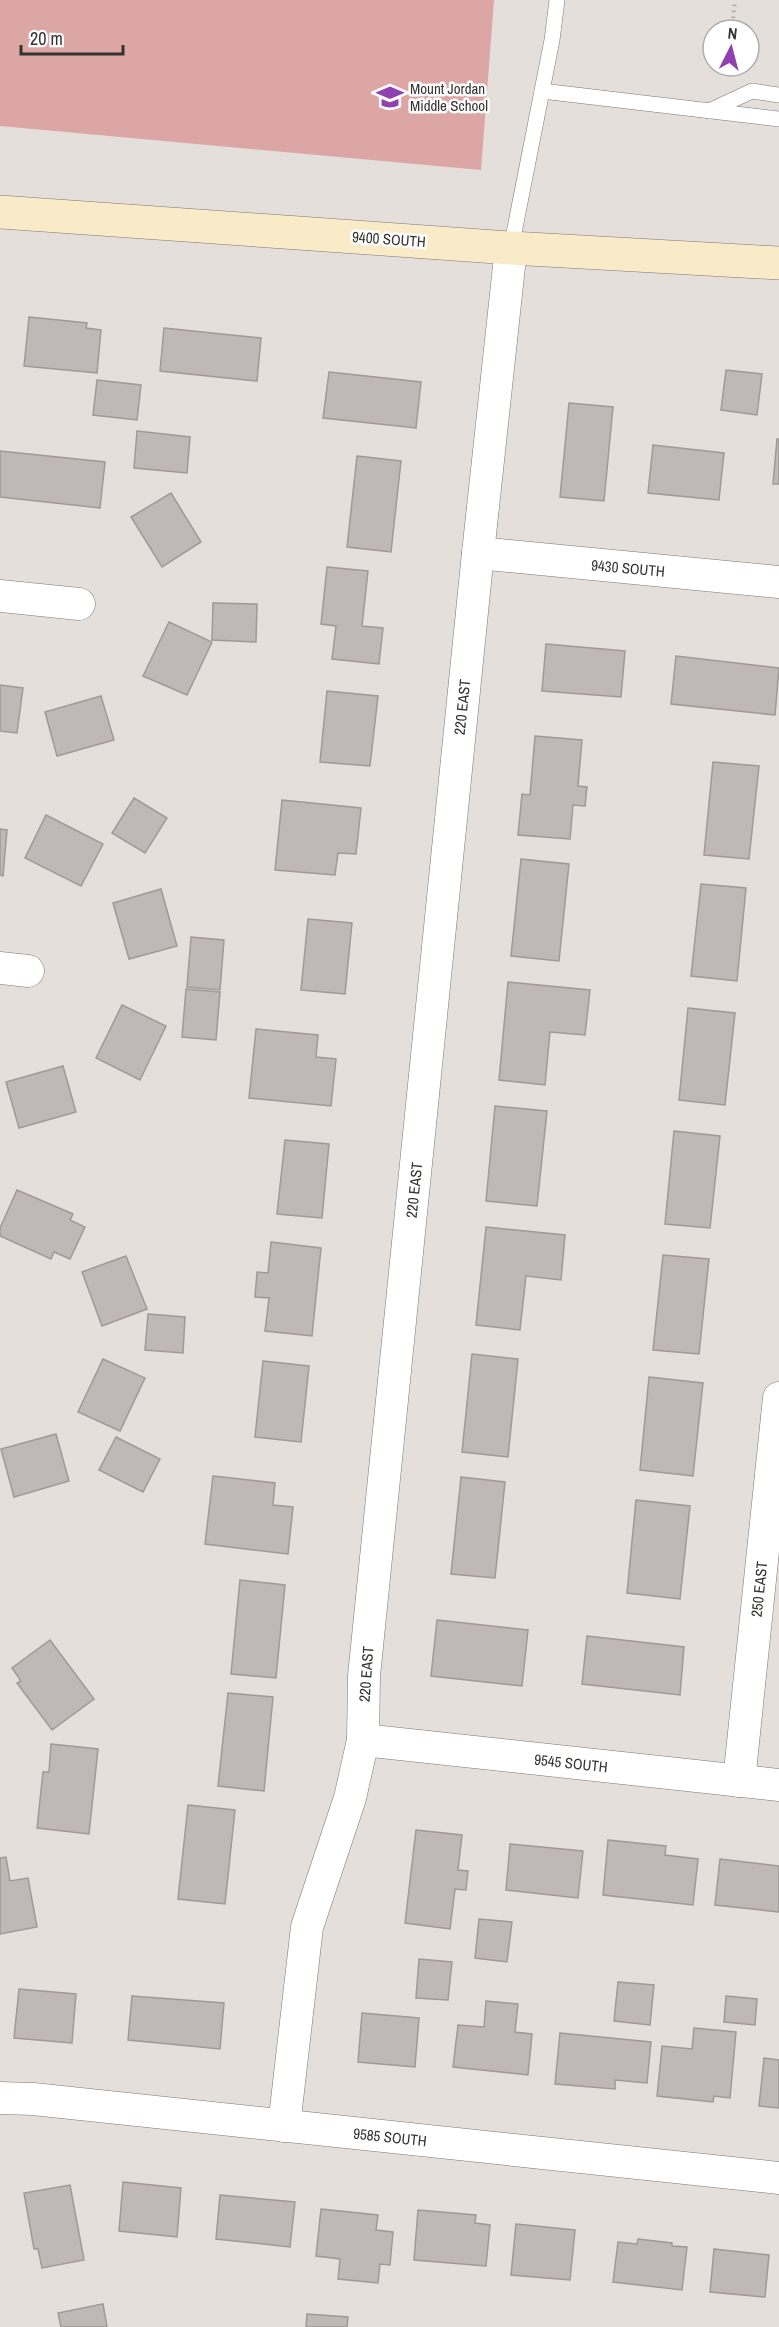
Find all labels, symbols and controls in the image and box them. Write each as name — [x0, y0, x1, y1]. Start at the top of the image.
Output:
scale bar — [21, 18, 123, 56]
north arrow — [701, 18, 761, 78]
text: N — [727, 22, 738, 45]
text: 20 m — [30, 26, 63, 51]
place label: Mount Jordan Middle School — [410, 78, 488, 116]
school or university icon: Mount Jordan Middle School — [375, 82, 405, 112]
street label: 9400 SOUTH — [351, 226, 427, 252]
street label: 9430 SOUTH — [590, 554, 666, 582]
street label: 220 EAST — [449, 678, 475, 736]
street label: 220 EAST — [401, 1161, 427, 1219]
street label: 250 EAST — [746, 1560, 772, 1618]
street label: 220 EAST — [354, 1645, 378, 1703]
street label: 9545 SOUTH — [533, 1749, 609, 1777]
street label: 9585 SOUTH — [352, 2123, 428, 2151]

